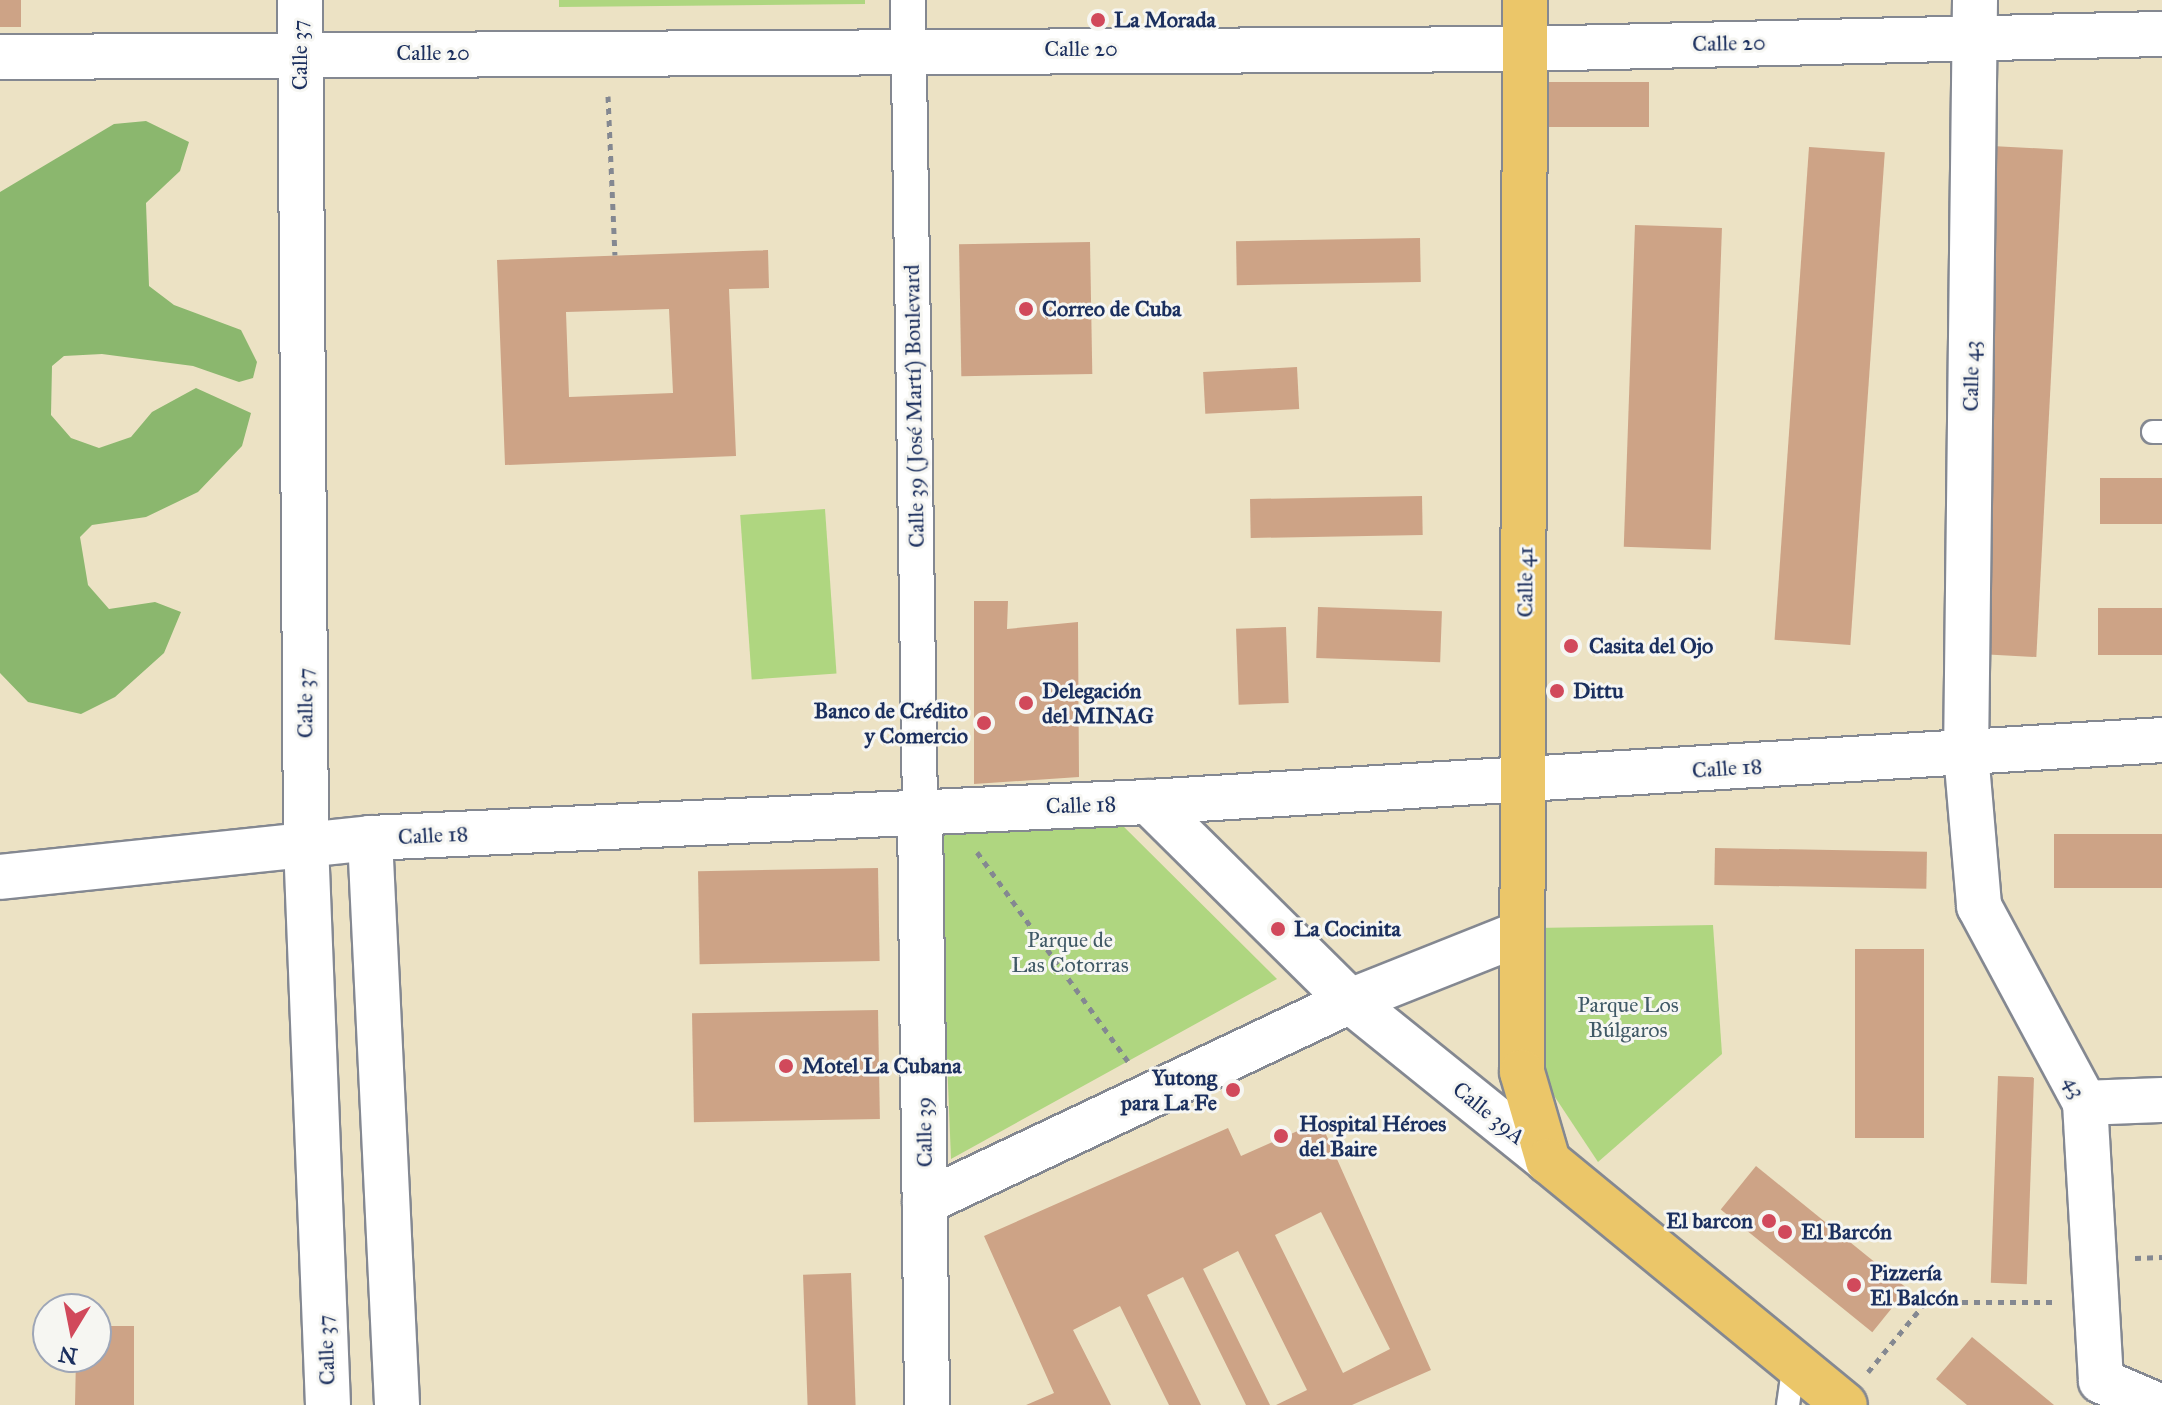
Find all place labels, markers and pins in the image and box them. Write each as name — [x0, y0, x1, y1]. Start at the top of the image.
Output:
place label: La Morada — [1114, 7, 1216, 33]
marker: La Morada — [1089, 11, 1107, 29]
place label: Correo de Cuba — [1042, 296, 1181, 322]
marker: Correo de Cuba — [1017, 300, 1035, 318]
place label: Casita del Ojo — [1589, 633, 1713, 659]
marker: Casita del Ojo — [1560, 635, 1582, 657]
place label: Delegación del MINAG — [1042, 677, 1154, 728]
place label: Dittu — [1573, 678, 1624, 704]
marker: Dittu — [1548, 682, 1566, 700]
marker: Delegación del MINAG — [1017, 694, 1035, 712]
place label: Banco de Crédito y Comercio — [814, 697, 968, 748]
marker: Banco de Crédito y Comercio — [975, 714, 993, 732]
place label: La Cocinita — [1294, 916, 1401, 942]
marker: La Cocinita — [1269, 920, 1287, 938]
place label: Motel La Cubana — [802, 1053, 961, 1079]
marker: Motel La Cubana — [777, 1057, 795, 1075]
place label: Yutong para La Fe — [1121, 1064, 1217, 1116]
marker: Yutong para La Fe — [1224, 1081, 1242, 1099]
place label: Hospital Héroes del Baire — [1299, 1110, 1446, 1162]
marker: Hospital Héroes del Baire — [1270, 1125, 1292, 1147]
place label: El barcon — [1666, 1208, 1753, 1234]
marker: El barcon — [1760, 1212, 1778, 1230]
place label: El Barcón — [1801, 1219, 1892, 1245]
marker: El Barcón — [1776, 1223, 1794, 1241]
place label: Pizzería El Balcón — [1870, 1259, 1959, 1310]
marker: Pizzería El Balcón — [1845, 1276, 1863, 1294]

